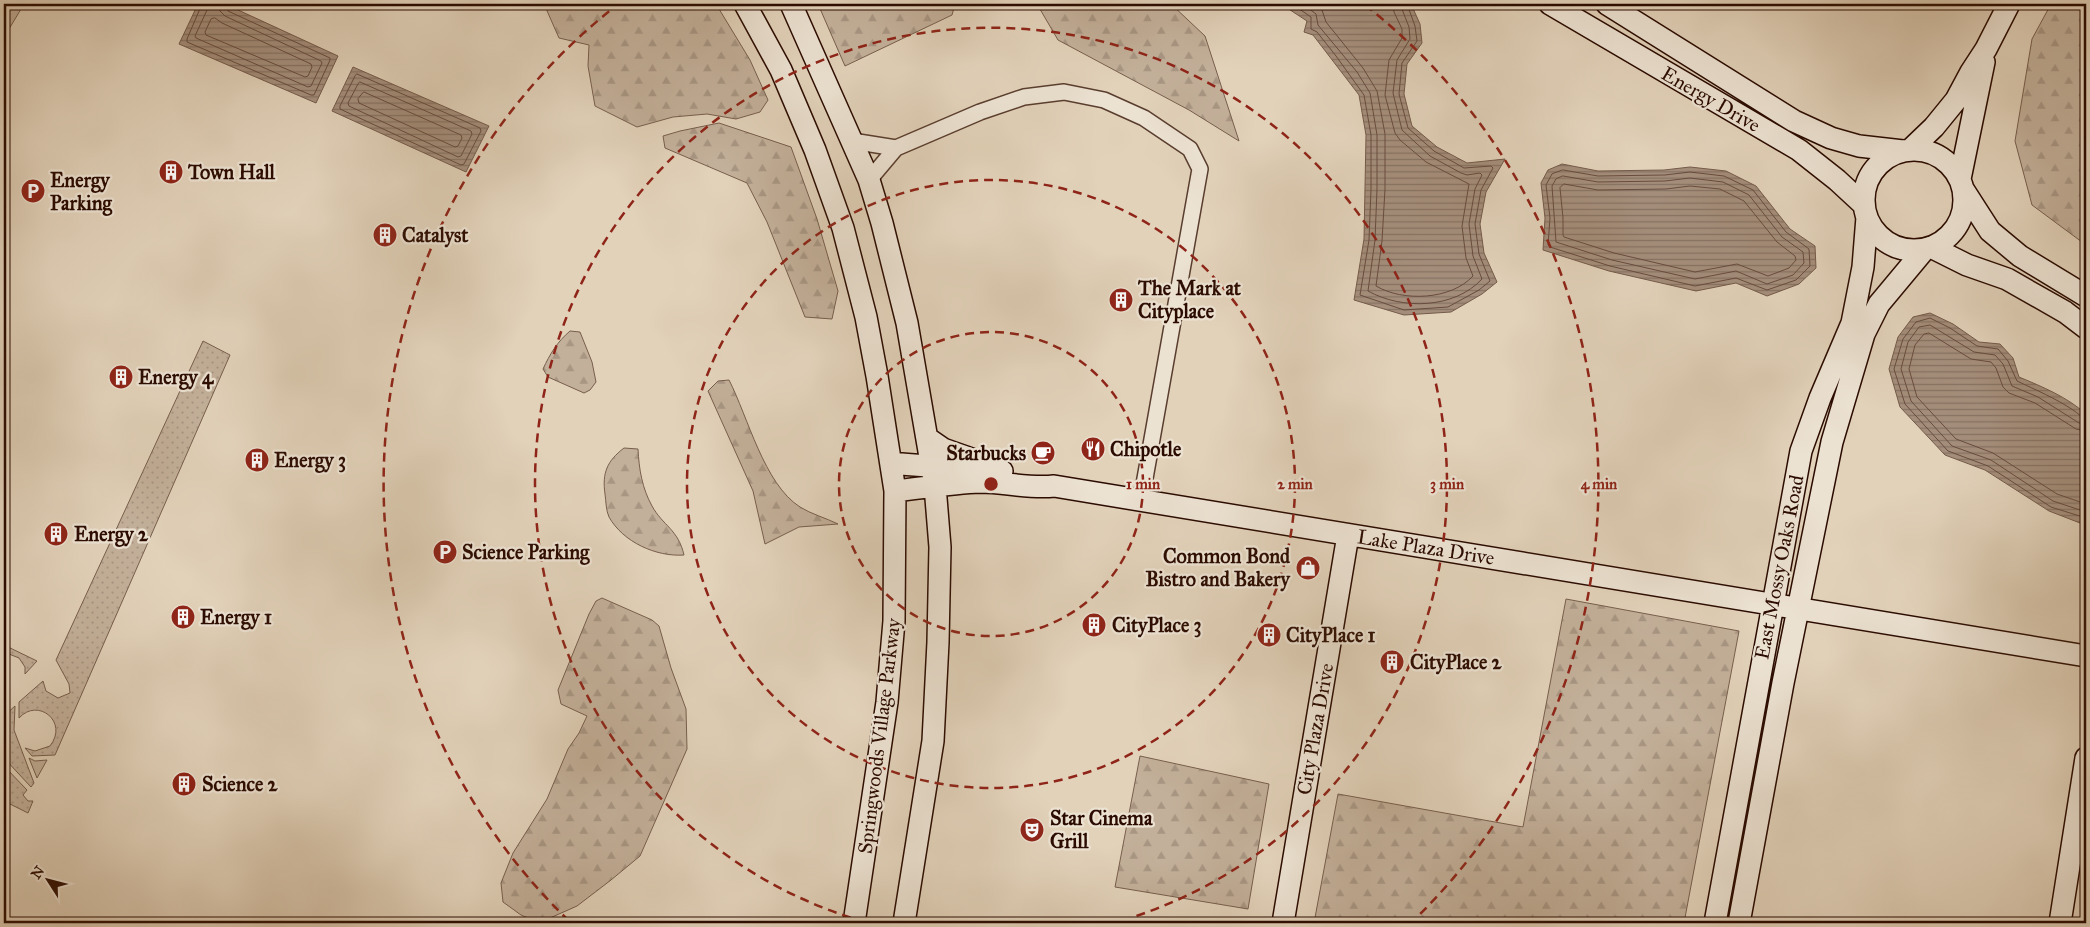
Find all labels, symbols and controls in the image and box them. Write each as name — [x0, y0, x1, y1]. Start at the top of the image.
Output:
street label: Energy Drive — [1657, 61, 1765, 138]
building icon: Town Hall — [158, 159, 184, 185]
place label: Town Hall — [187, 160, 276, 184]
place label: Energy Parking — [50, 168, 112, 216]
parking icon: Energy Parking — [20, 178, 46, 204]
building icon: Catalyst — [372, 222, 398, 248]
place label: Catalyst — [402, 223, 469, 248]
place label: The Mark at Cityplace — [1137, 276, 1242, 324]
building icon: The Mark at Cityplace — [1108, 287, 1134, 313]
building icon: Energy 4 — [108, 364, 134, 390]
place label: Energy 4 — [138, 365, 214, 390]
restaurant icon: Chipotle — [1080, 436, 1106, 462]
place label: Chipotle — [1110, 437, 1182, 462]
cafe icon: Starbucks — [1030, 440, 1056, 466]
place label: Starbucks — [946, 441, 1027, 465]
building icon: Energy 3 — [244, 447, 270, 473]
place label: Energy 3 — [274, 448, 346, 473]
street label: East Mossy Oaks Road — [1749, 473, 1809, 661]
centre of rings — [982, 475, 1000, 493]
text: 1 min — [1126, 475, 1161, 493]
text: 2 min — [1277, 475, 1314, 493]
text: 3 min — [1430, 475, 1465, 494]
text: 4 min — [1581, 475, 1618, 494]
building icon: Energy 2 — [43, 521, 69, 547]
place label: Energy 2 — [74, 522, 149, 547]
street label: Lake Plaza Drive — [1356, 524, 1496, 570]
parking icon: Science Parking — [432, 539, 458, 565]
place label: Science Parking — [462, 540, 590, 565]
place label: Common Bond Bistro and Bakery — [1145, 544, 1292, 592]
shop icon: Common Bond Bistro and Bakery — [1295, 555, 1321, 581]
building icon: Energy 1 — [170, 604, 196, 630]
place label: Energy 1 — [200, 605, 272, 630]
building icon: CityPlace 3 — [1081, 612, 1107, 638]
place label: CityPlace 3 — [1112, 613, 1202, 638]
street label: Springwoods Village Parkway — [853, 616, 906, 855]
building icon: CityPlace 1 — [1256, 622, 1282, 648]
place label: CityPlace 1 — [1286, 623, 1376, 648]
building icon: CityPlace 2 — [1379, 649, 1405, 675]
place label: CityPlace 2 — [1410, 650, 1503, 675]
street label: City Plaza Drive — [1292, 661, 1338, 797]
building icon: Science 2 — [171, 771, 197, 797]
place label: Science 2 — [202, 772, 279, 796]
place label: Star Cinema Grill — [1050, 806, 1153, 853]
theatre icon: Star Cinema Grill — [1019, 817, 1045, 843]
north arrow — [22, 854, 72, 904]
text: N — [28, 863, 48, 882]

